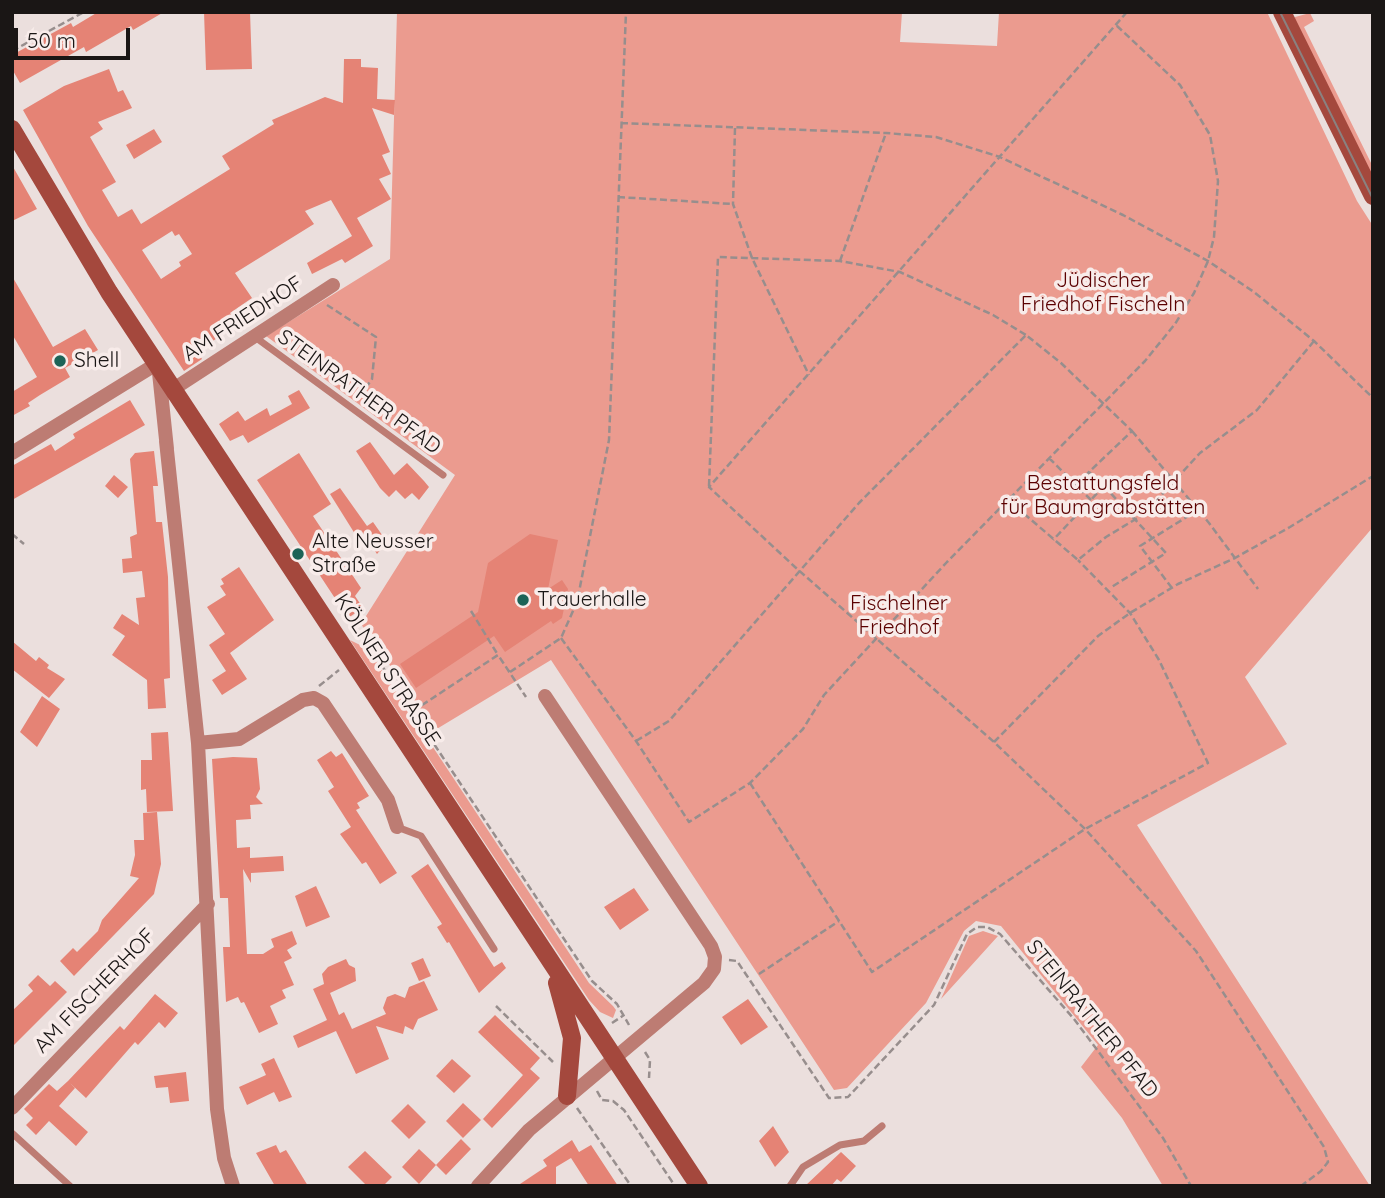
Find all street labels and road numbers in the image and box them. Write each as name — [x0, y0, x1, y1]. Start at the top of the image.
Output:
street label: AM FRIEDHOF — [178, 271, 308, 367]
street label: STEINRATHER PFAD — [273, 324, 445, 460]
street label: KÖLNER STRASSE — [328, 589, 446, 751]
street label: AM FISCHERHOF — [29, 923, 161, 1059]
street label: STEINRATHER PFAD — [1021, 935, 1163, 1103]

